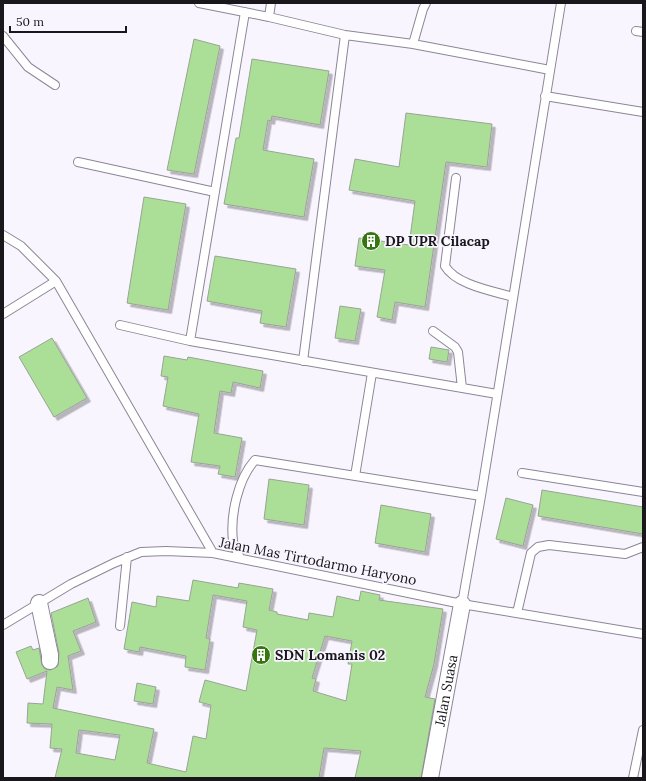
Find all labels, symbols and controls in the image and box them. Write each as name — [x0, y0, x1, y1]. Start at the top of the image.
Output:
scale bar — [10, 8, 126, 34]
text: 50 m — [16, 14, 44, 29]
building icon: DP UPR Cilacap — [360, 230, 382, 252]
place label: DP UPR Cilacap — [385, 232, 490, 250]
street label: Jalan Mas Tirtodarmo Haryono — [217, 533, 418, 589]
building icon: SDN Lomanis 02 — [250, 644, 272, 666]
place label: SDN Lomanis 02 — [275, 646, 385, 664]
street label: Jalan Suasa — [430, 653, 462, 729]

